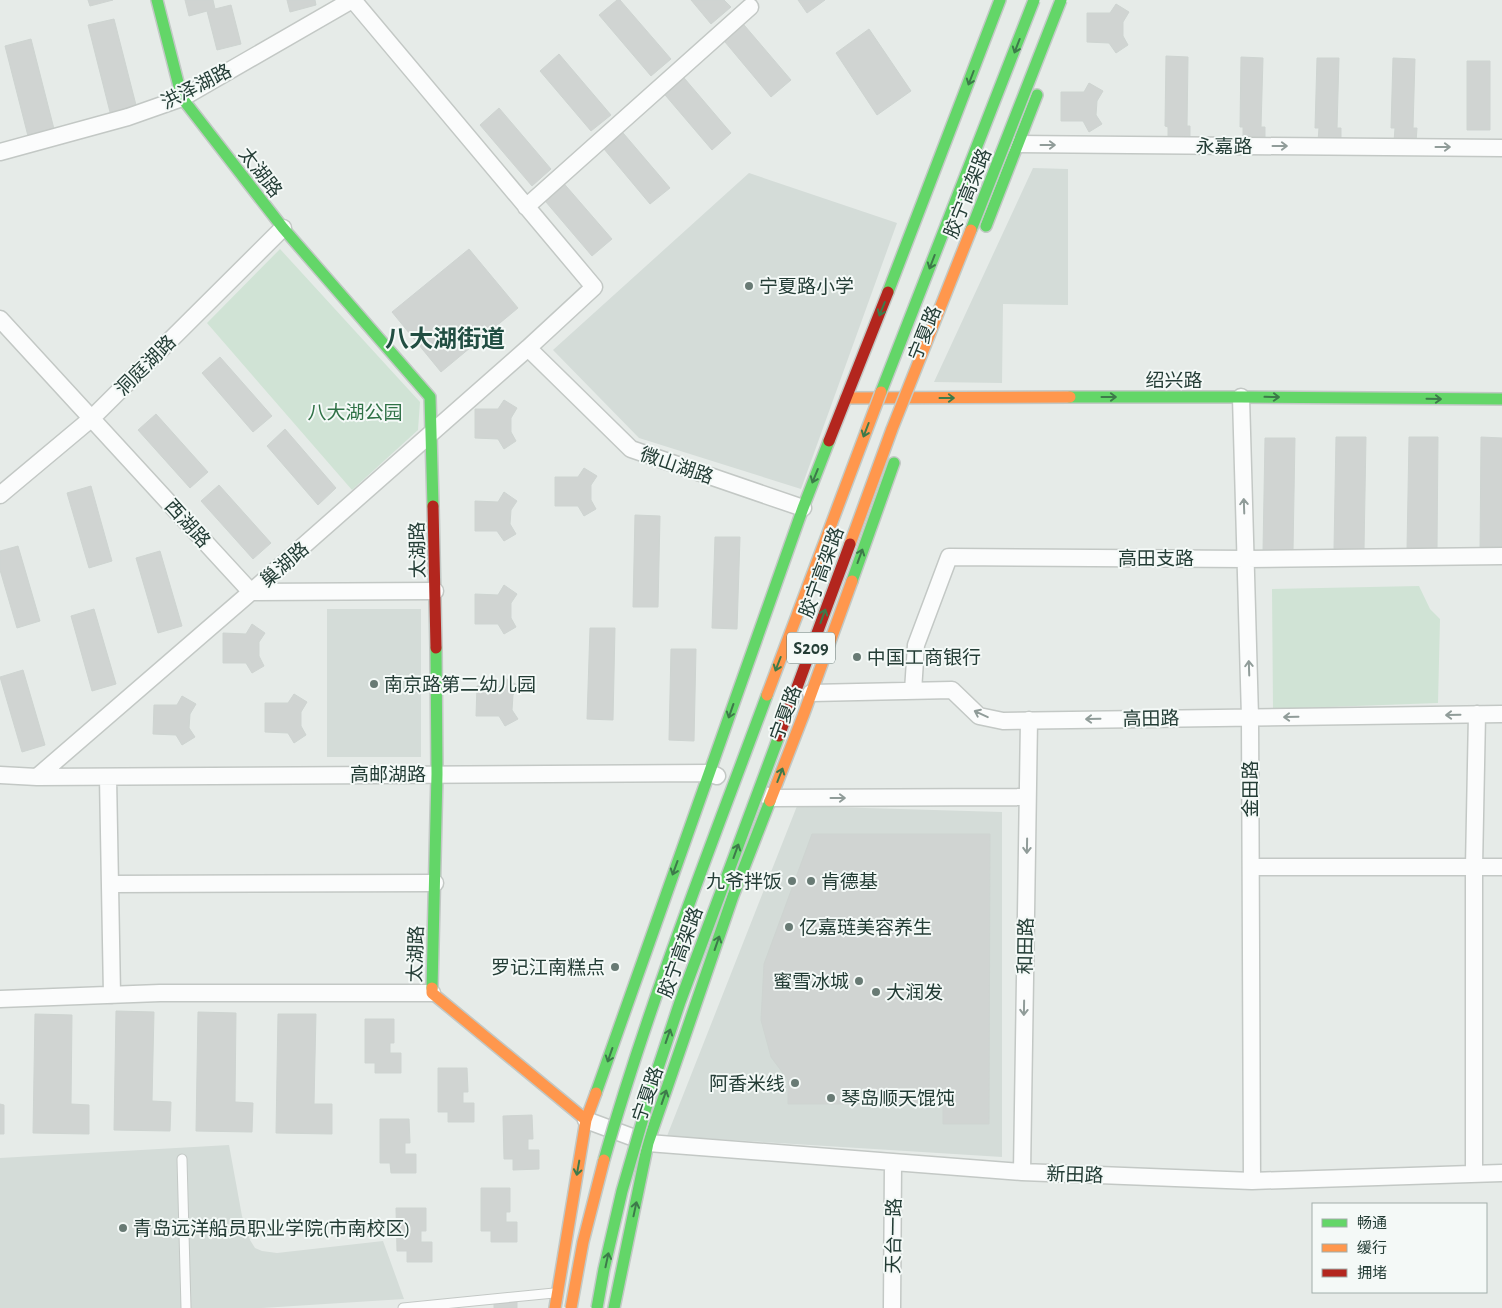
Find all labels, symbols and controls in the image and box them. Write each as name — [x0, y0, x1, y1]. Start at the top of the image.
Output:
one-way arrow — [1011, 38, 1020, 53]
street label: 洪泽湖路 — [158, 61, 235, 113]
one-way arrow — [966, 70, 975, 86]
street label: 永嘉路 — [1195, 137, 1253, 157]
one-way arrow — [1039, 140, 1055, 150]
one-way arrow — [1272, 141, 1288, 151]
one-way arrow — [1434, 142, 1450, 152]
street label: 太湖路 — [235, 144, 286, 201]
street label: 胶宁高架路 — [940, 145, 995, 241]
one-way arrow — [927, 254, 936, 269]
place label: 宁夏路小学 — [759, 276, 854, 297]
marker: 宁夏路小学 — [743, 280, 755, 292]
one-way arrow — [877, 301, 886, 316]
street label: 宁夏路 — [904, 303, 945, 364]
district label: 八大湖街道 — [385, 326, 505, 352]
street label: 洞庭湖路 — [111, 331, 180, 400]
street label: 绍兴路 — [1145, 370, 1203, 391]
one-way arrow — [1264, 392, 1280, 402]
one-way arrow — [938, 393, 955, 403]
one-way arrow — [1101, 393, 1117, 402]
one-way arrow — [1426, 394, 1442, 404]
park label: 八大湖公园 — [307, 403, 403, 423]
one-way arrow — [861, 422, 871, 437]
street label: 微山湖路 — [637, 444, 716, 488]
one-way arrow — [810, 468, 819, 483]
street label: 西湖路 — [161, 496, 214, 552]
one-way arrow — [1239, 498, 1249, 514]
street label: 太湖路 — [408, 521, 428, 579]
street label: 胶宁高架路 — [795, 524, 848, 620]
street label: 巢湖路 — [257, 539, 313, 591]
street label: 高田支路 — [1118, 548, 1194, 569]
one-way arrow — [856, 549, 865, 565]
one-way arrow — [819, 609, 828, 624]
road number: S209 — [787, 632, 835, 664]
place label: 中国工商银行 — [867, 647, 981, 668]
marker: 中国工商银行 — [851, 651, 863, 663]
one-way arrow — [773, 655, 782, 671]
one-way arrow — [1244, 661, 1253, 677]
place label: 南京路第二幼儿园 — [384, 675, 536, 695]
marker: 南京路第二幼儿园 — [368, 678, 380, 690]
street label: 宁夏路 — [766, 683, 805, 744]
one-way arrow — [726, 703, 735, 718]
street label: 高田路 — [1122, 708, 1180, 729]
one-way arrow — [974, 709, 989, 719]
one-way arrow — [1446, 710, 1462, 720]
one-way arrow — [1283, 712, 1299, 721]
one-way arrow — [1086, 714, 1102, 724]
street label: 金田路 — [1240, 760, 1261, 818]
street label: 高邮湖路 — [350, 764, 426, 785]
one-way arrow — [776, 768, 785, 783]
one-way arrow — [830, 793, 846, 803]
one-way arrow — [1022, 837, 1032, 853]
one-way arrow — [732, 843, 741, 859]
one-way arrow — [670, 860, 680, 876]
place label: 九爷拌饭 — [706, 871, 782, 892]
place label: 肯德基 — [821, 872, 878, 892]
marker: 九爷拌饭 — [786, 875, 798, 887]
marker: 肯德基 — [805, 875, 817, 887]
street label: 胶宁高架路 — [654, 904, 707, 1000]
place label: 亿嘉琏美容养生 — [799, 917, 932, 938]
street label: 和田路 — [1016, 917, 1036, 975]
marker: 亿嘉琏美容养生 — [783, 921, 795, 933]
street label: 太湖路 — [405, 925, 427, 983]
one-way arrow — [713, 936, 722, 952]
place label: 罗记江南糕点 — [491, 958, 605, 978]
marker: 罗记江南糕点 — [609, 961, 621, 973]
place label: 蜜雪冰城 — [773, 972, 849, 992]
marker: 蜜雪冰城 — [853, 975, 865, 987]
place label: 大润发 — [886, 982, 943, 1003]
marker: 大润发 — [870, 986, 882, 998]
one-way arrow — [1020, 1000, 1029, 1016]
one-way arrow — [664, 1029, 673, 1044]
one-way arrow — [605, 1046, 614, 1062]
street label: 宁夏路 — [628, 1064, 667, 1125]
place label: 阿香米线 — [709, 1074, 785, 1094]
marker: 阿香米线 — [789, 1077, 801, 1089]
place label: 琴岛顺天馄饨 — [841, 1088, 955, 1109]
one-way arrow — [660, 1090, 669, 1105]
marker: 琴岛顺天馄饨 — [825, 1092, 837, 1104]
one-way arrow — [573, 1160, 583, 1176]
street label: 新田路 — [1046, 1163, 1104, 1186]
street label: 天台一路 — [882, 1198, 905, 1274]
one-way arrow — [630, 1201, 640, 1217]
legend — [1312, 1203, 1487, 1293]
text: 畅通 — [1357, 1215, 1387, 1231]
place label: 青岛远洋船员职业学院(市南校区) — [133, 1218, 410, 1239]
marker: 青岛远洋船员职业学院(市南校区) — [117, 1222, 129, 1234]
text: 缓行 — [1357, 1240, 1387, 1256]
one-way arrow — [602, 1253, 612, 1269]
text: 拥堵 — [1357, 1265, 1387, 1281]

